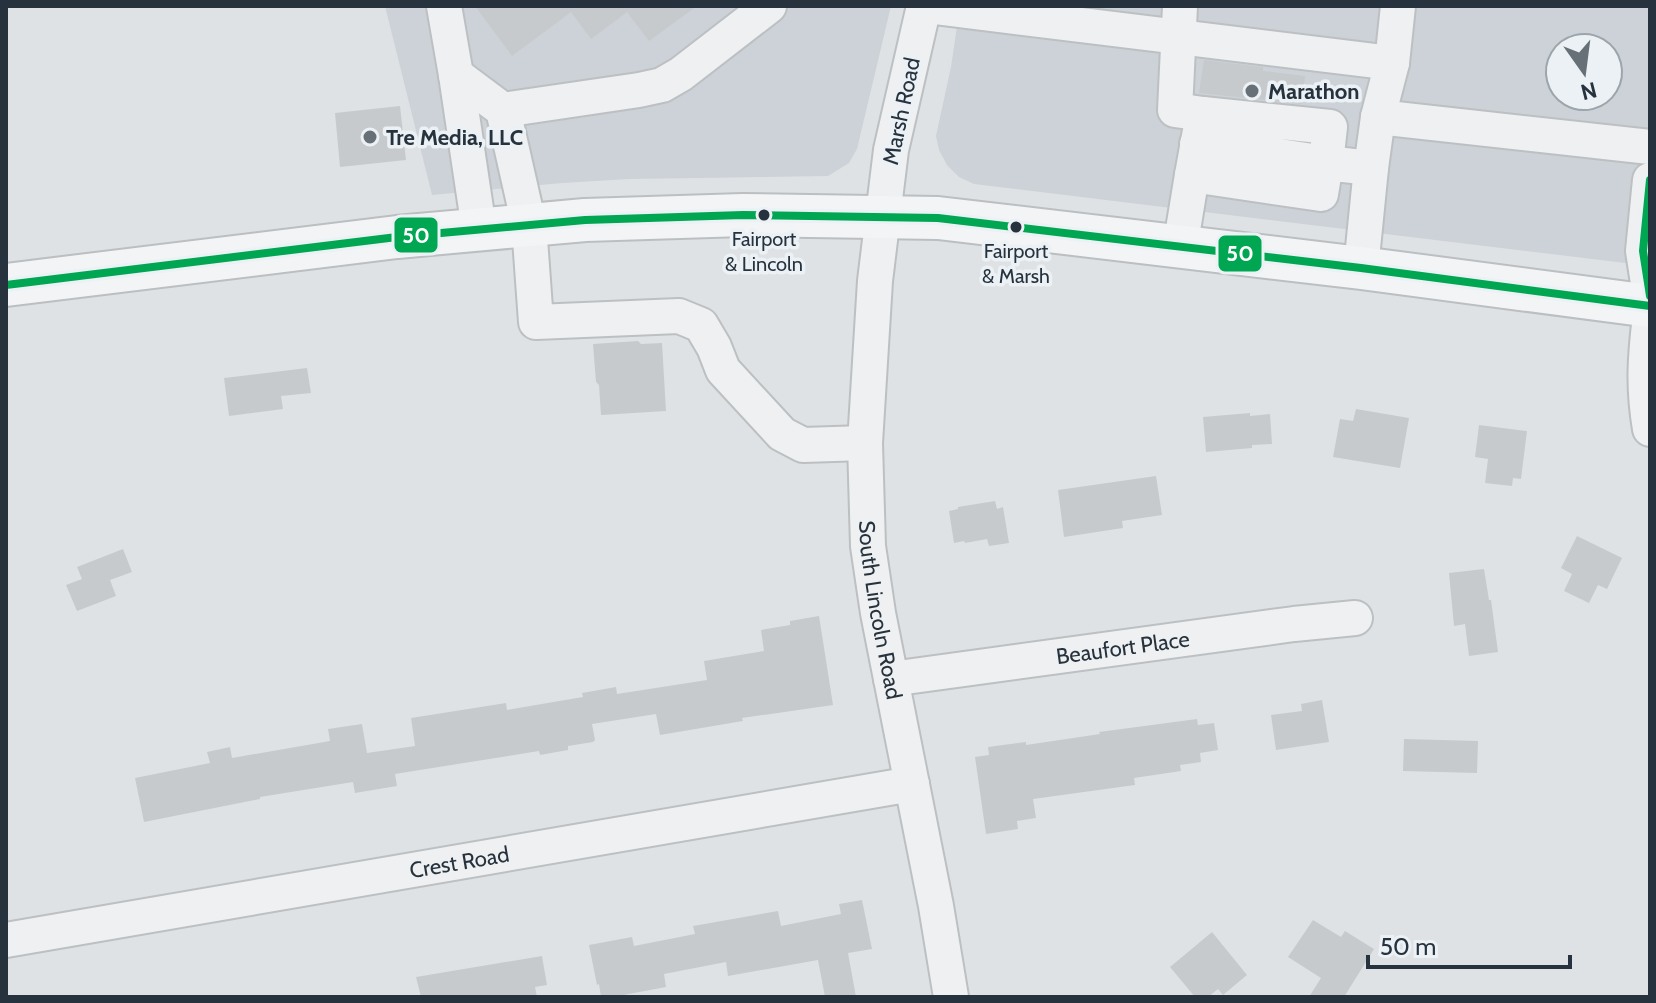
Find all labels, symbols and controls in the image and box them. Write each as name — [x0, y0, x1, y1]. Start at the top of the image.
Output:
north arrow — [1544, 32, 1624, 112]
street label: Marsh Road — [877, 55, 926, 167]
text: N — [1578, 76, 1600, 106]
place label: Marathon — [1268, 78, 1359, 105]
marker: Marathon — [1243, 82, 1261, 100]
place label: Tre Media, LLC — [386, 124, 523, 151]
marker: Tre Media, LLC — [361, 128, 379, 146]
marker: Fairport & Lincoln — [756, 207, 772, 223]
line badge: 50 — [393, 216, 439, 254]
marker: Fairport & Marsh — [1008, 219, 1024, 235]
text: 50 — [402, 222, 430, 249]
place label: Fairport & Lincoln — [725, 227, 803, 276]
line badge: 50 — [1217, 234, 1263, 273]
place label: Fairport & Marsh — [982, 239, 1050, 288]
text: 50 — [1226, 240, 1254, 267]
street label: South Lincoln Road — [853, 520, 908, 702]
street label: Beaufort Place — [1055, 625, 1191, 670]
street label: Crest Road — [408, 841, 511, 884]
scale bar — [1368, 919, 1570, 969]
text: 50 m — [1380, 932, 1436, 961]

